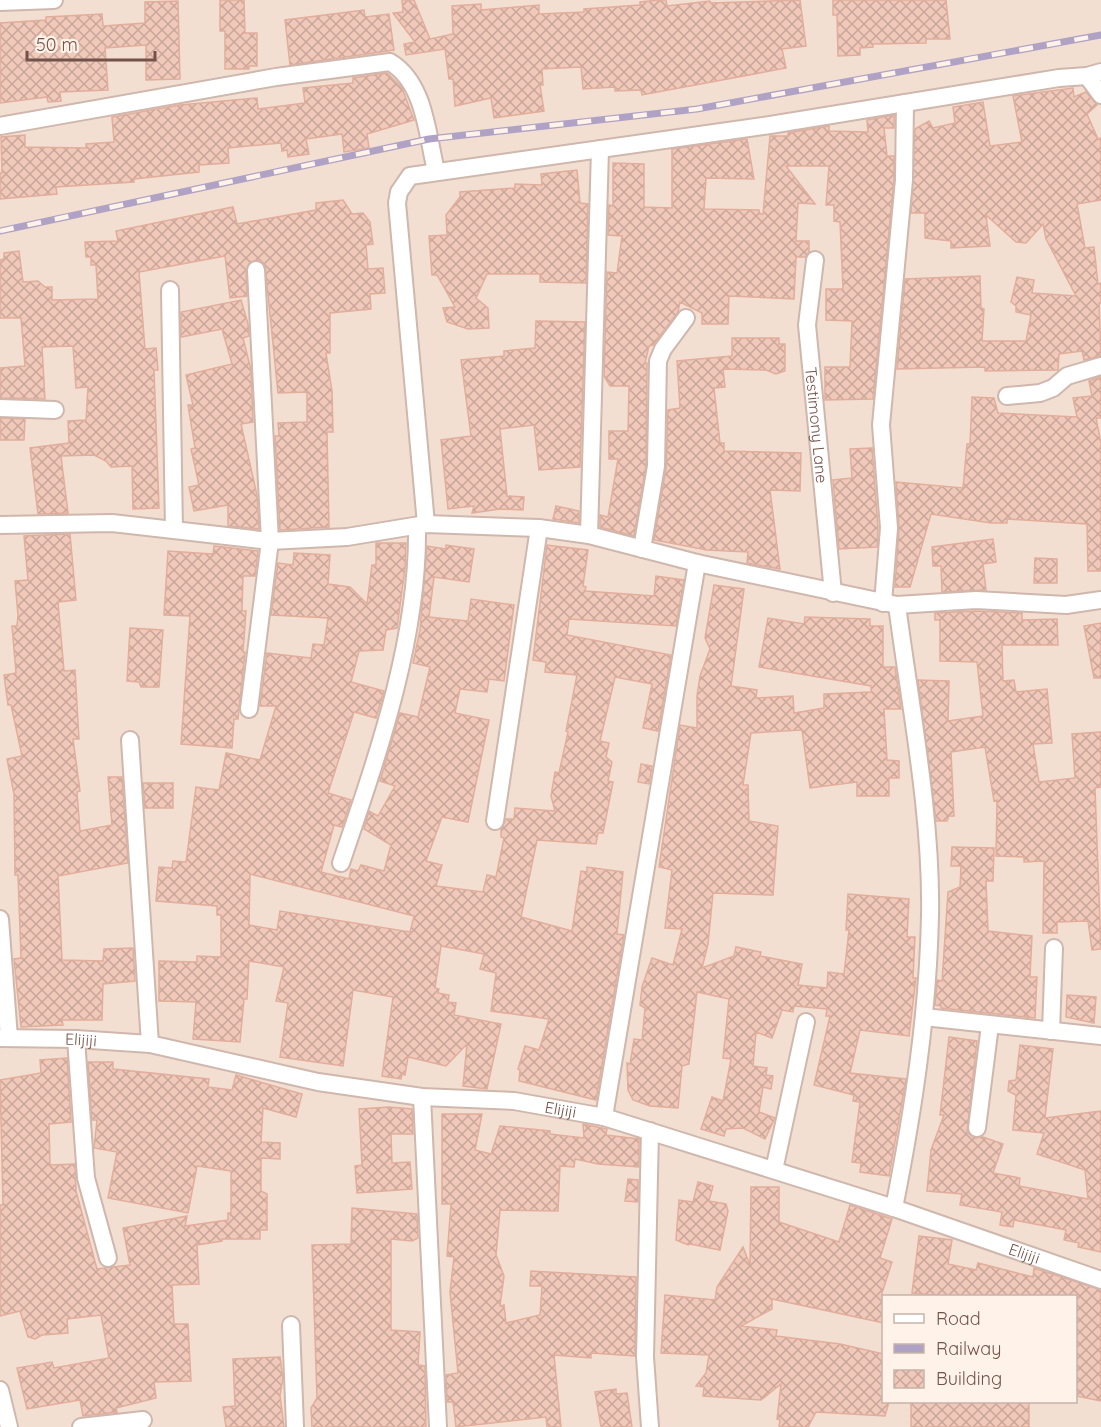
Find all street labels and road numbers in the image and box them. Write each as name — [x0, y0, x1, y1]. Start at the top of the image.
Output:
street label: Testimony Lane — [801, 366, 832, 484]
street label: Elijiji — [65, 1029, 97, 1050]
street label: Elijiji — [543, 1097, 578, 1122]
street label: Elijiji — [1006, 1239, 1043, 1268]

